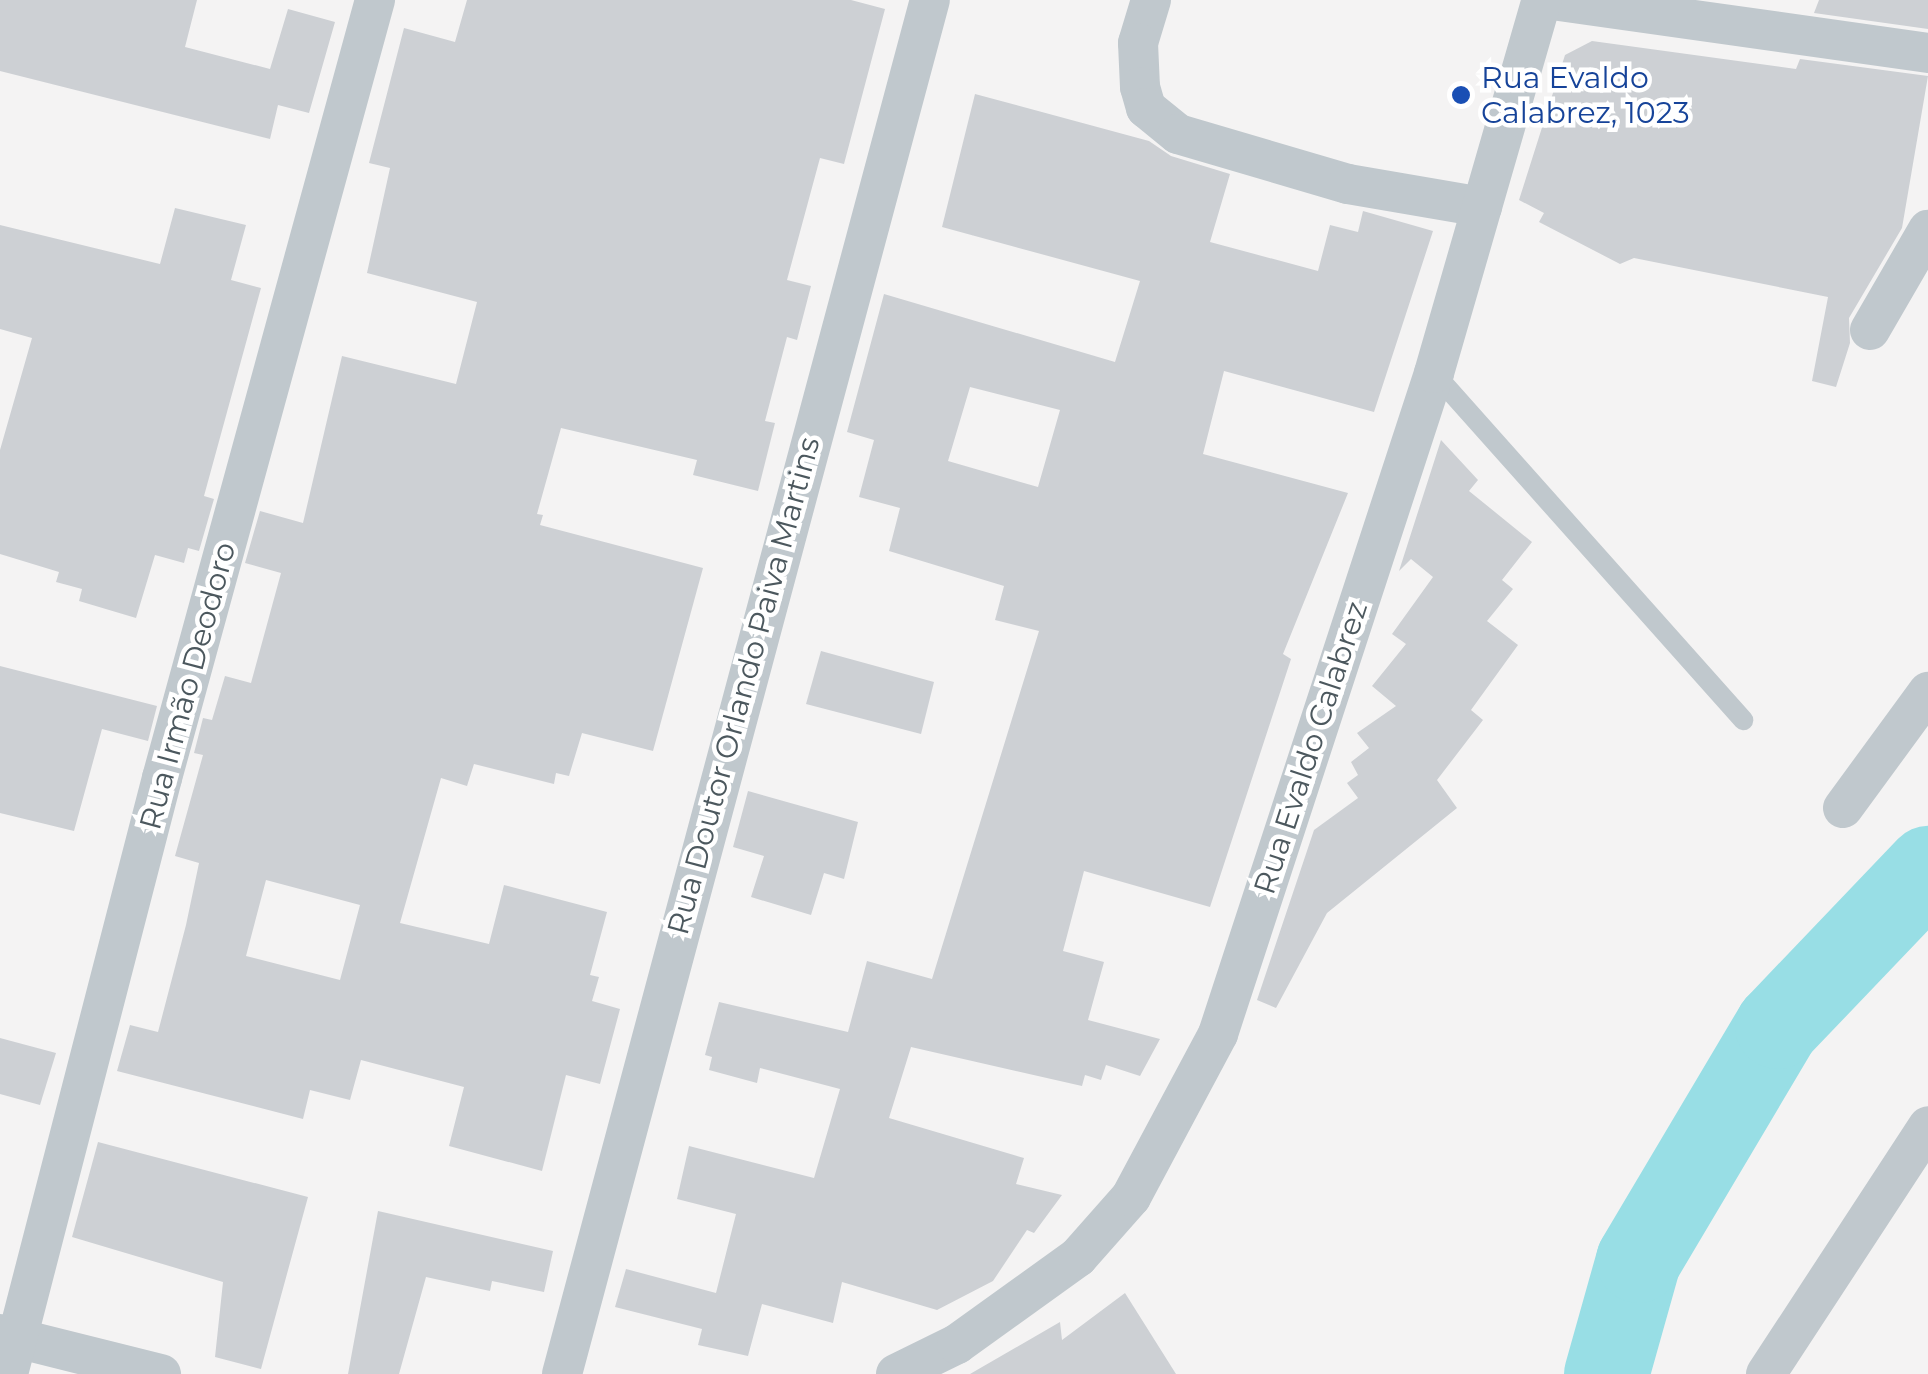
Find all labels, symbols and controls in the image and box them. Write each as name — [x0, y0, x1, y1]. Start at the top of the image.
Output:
place label: Rua Evaldo Calabrez, 1023 — [1481, 60, 1690, 130]
marker: Rua Evaldo Calabrez, 1023 — [1450, 84, 1472, 106]
street label: Rua Doutor Orlando Paiva Martins — [660, 433, 828, 939]
street label: Rua Irmão Deodoro — [132, 538, 244, 834]
street label: Rua Evaldo Calabrez — [1247, 597, 1375, 899]

